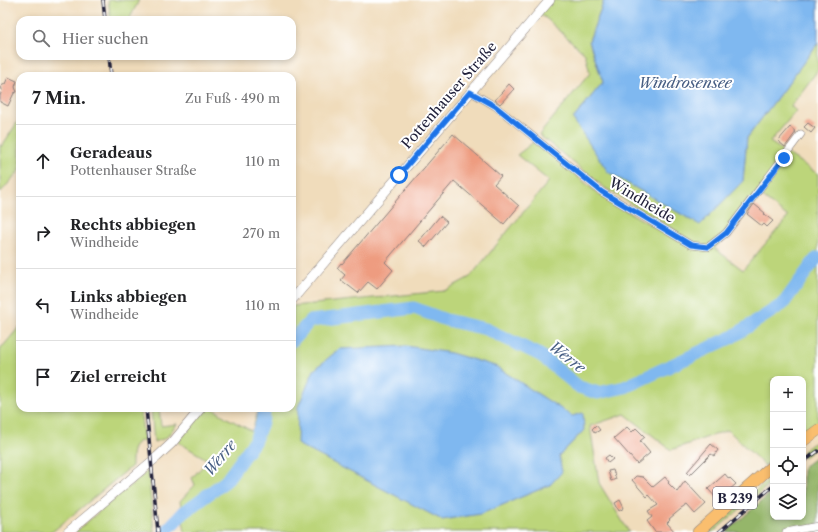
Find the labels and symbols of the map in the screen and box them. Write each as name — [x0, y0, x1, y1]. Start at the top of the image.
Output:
street label: Pottenhauser Straße — [398, 38, 501, 152]
water label: Windrosensee — [638, 73, 733, 92]
route end — [775, 149, 793, 167]
route start — [390, 166, 408, 184]
street label: Windheide — [605, 173, 679, 227]
water label: Werre — [545, 336, 590, 377]
water label: Werre — [199, 435, 241, 480]
road number: B 239 — [713, 487, 757, 509]

